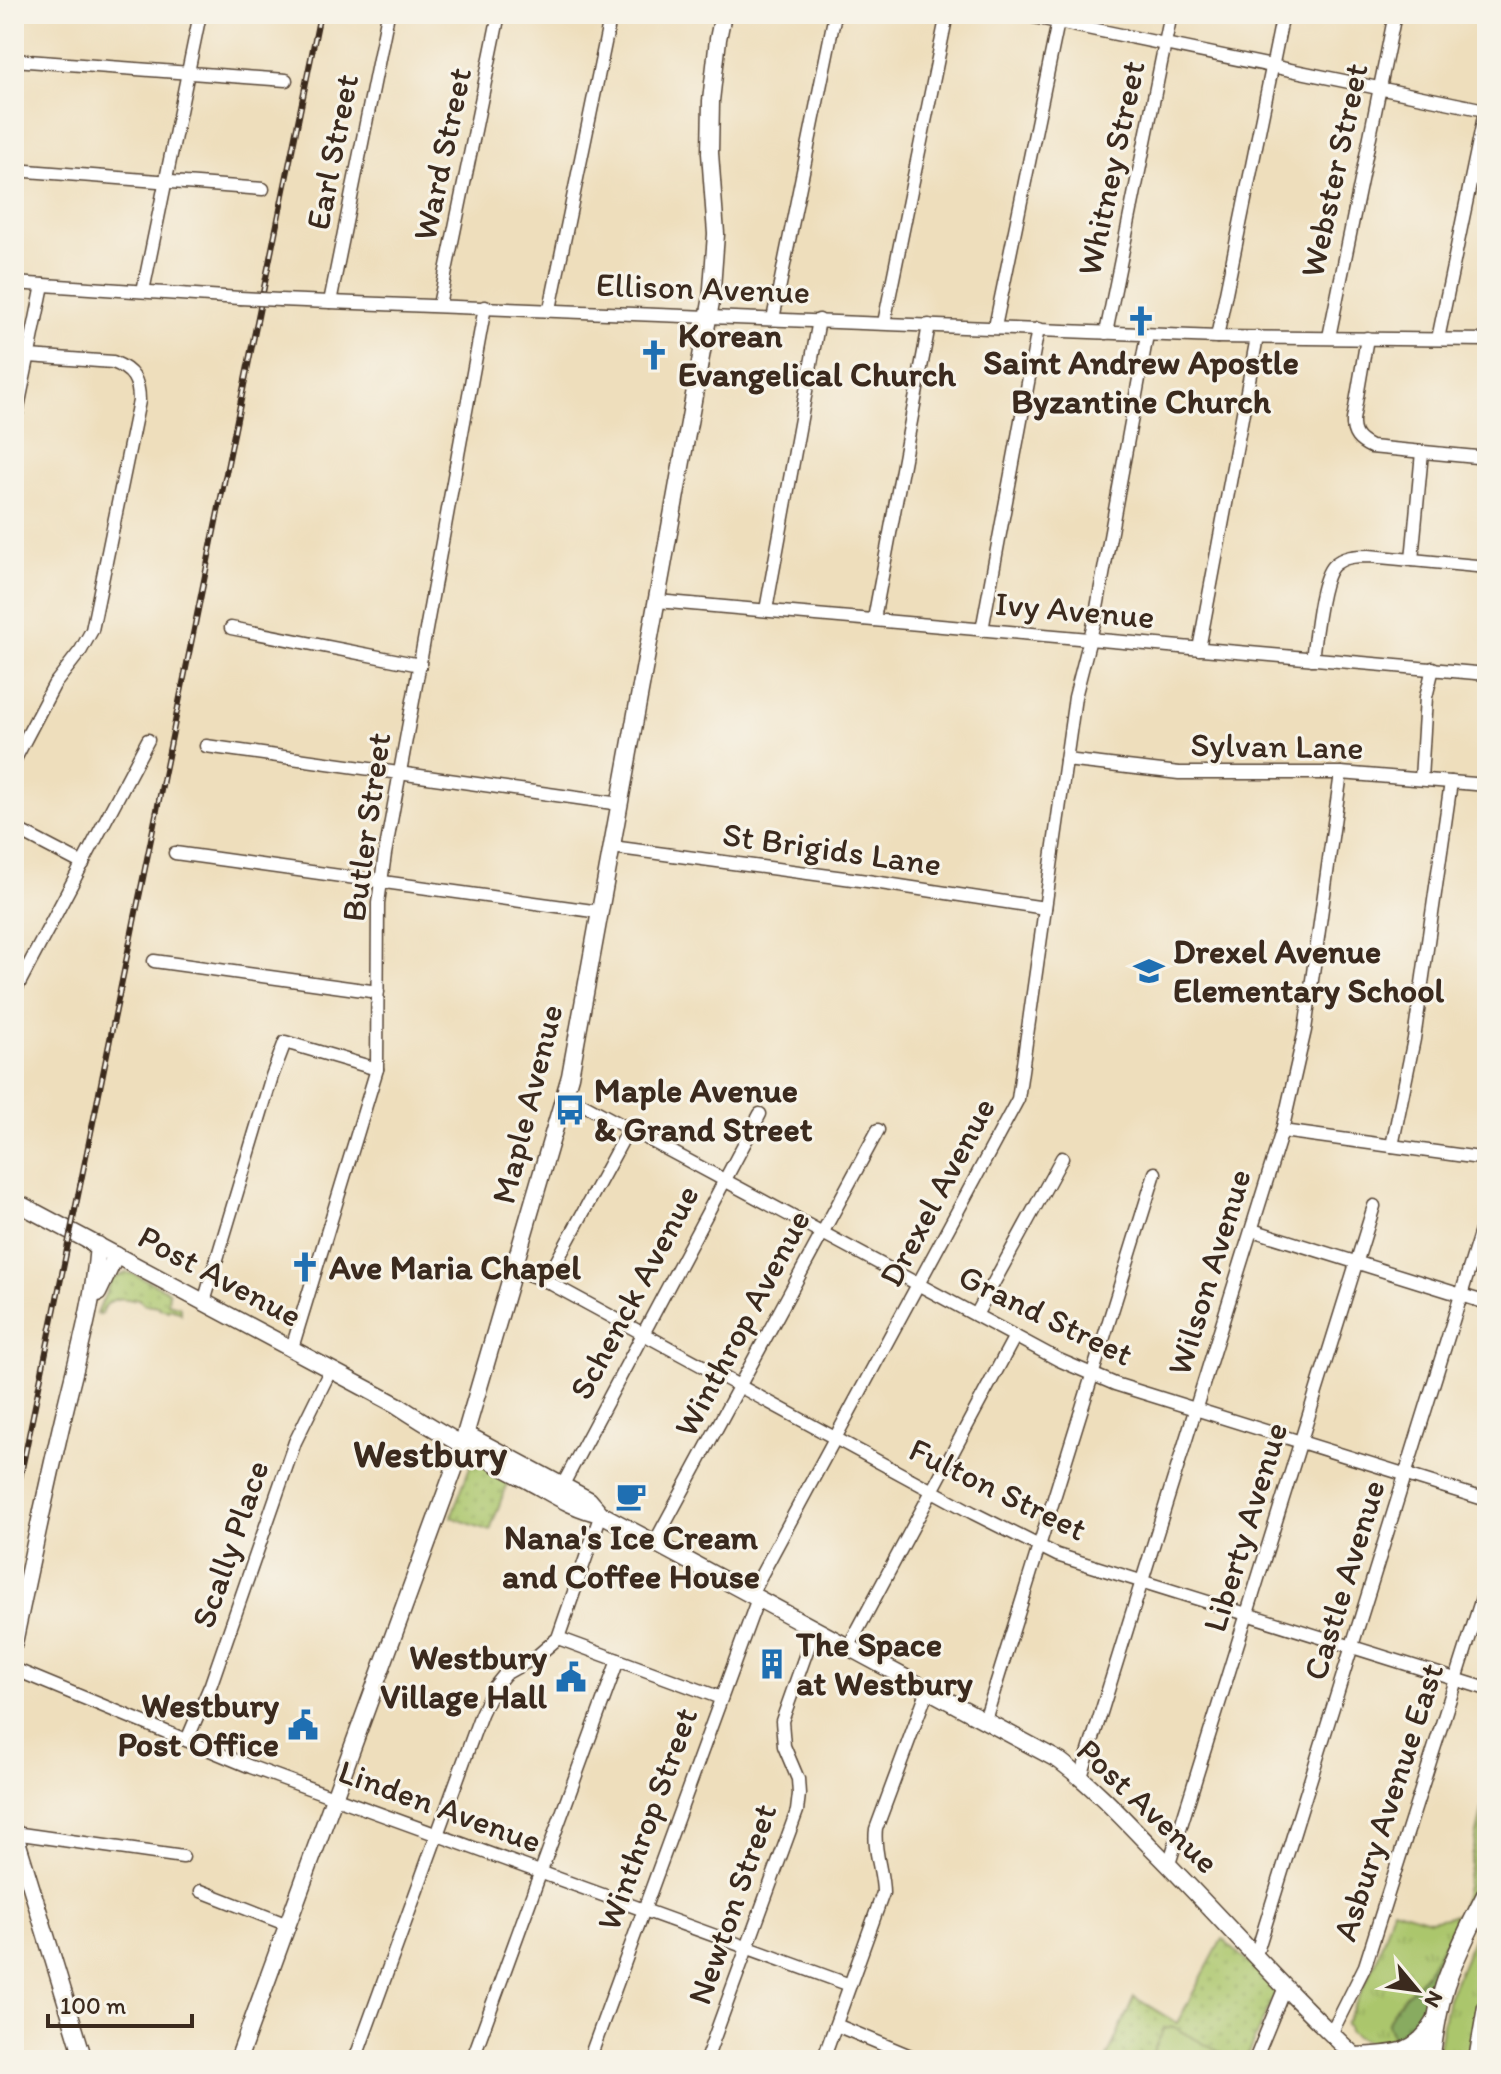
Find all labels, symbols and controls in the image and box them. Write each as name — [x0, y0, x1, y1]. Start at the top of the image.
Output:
street label: Whitney Street — [1068, 57, 1154, 279]
street label: Webster Street — [1291, 59, 1377, 281]
street label: Ward Street — [404, 64, 480, 244]
street label: Earl Street — [297, 70, 367, 233]
street label: Ellison Avenue — [595, 264, 811, 312]
church icon: Saint Andrew Apostle Byzantine Church — [1124, 304, 1158, 338]
place label: Korean Evangelical Church — [678, 315, 957, 395]
church icon: Korean Evangelical Church — [637, 338, 671, 372]
place label: Saint Andrew Apostle Byzantine Church — [983, 342, 1299, 422]
street label: Ivy Avenue — [994, 583, 1156, 637]
street label: Sylvan Lane — [1190, 724, 1364, 768]
street label: Butler Street — [332, 730, 400, 924]
street label: St Brigids Lane — [720, 813, 944, 885]
place label: Drexel Avenue Elementary School — [1173, 931, 1444, 1011]
school or university icon: Drexel Avenue Elementary School — [1132, 954, 1166, 988]
street label: Maple Avenue — [482, 1000, 572, 1208]
place label: Maple Avenue & Grand Street — [594, 1070, 813, 1150]
street label: Drexel Avenue — [870, 1090, 1004, 1294]
bus stop icon: Maple Avenue & Grand Street — [553, 1093, 587, 1127]
street label: Wilson Avenue — [1158, 1164, 1260, 1380]
street label: Schenck Avenue — [560, 1178, 708, 1406]
street label: Winthrop Avenue — [665, 1203, 819, 1443]
street label: Post Avenue — [131, 1216, 309, 1336]
place label: Ave Maria Chapel — [329, 1247, 581, 1288]
church icon: Ave Maria Chapel — [288, 1250, 322, 1284]
street label: Grand Street — [952, 1255, 1140, 1375]
street label: Liberty Avenue — [1194, 1417, 1296, 1637]
street label: Fulton Street — [902, 1428, 1094, 1550]
district label: Westbury — [353, 1431, 507, 1477]
street label: Scally Place — [182, 1455, 278, 1633]
street label: Castle Avenue — [1294, 1475, 1394, 1685]
cafe icon: Nana's Ice Cream and Coffee House — [614, 1479, 648, 1513]
place label: Nana's Ice Cream and Coffee House — [502, 1517, 760, 1597]
place label: The Space at Westbury — [795, 1624, 974, 1704]
place label: Westbury Village Hall — [380, 1637, 548, 1717]
building icon: The Space at Westbury — [755, 1647, 789, 1681]
street label: Asbury Avenue East — [1324, 1658, 1452, 1946]
public building icon: Westbury Village Hall — [554, 1660, 588, 1694]
place label: Westbury Post Office — [117, 1685, 280, 1765]
street label: Winthrop Street — [588, 1702, 706, 1936]
public building icon: Westbury Post Office — [286, 1708, 320, 1742]
street label: Post Avenue — [1068, 1730, 1228, 1882]
street label: Linden Avenue — [333, 1750, 547, 1862]
street label: Newton Street — [679, 1798, 785, 2010]
north arrow — [1377, 1950, 1457, 2030]
scale bar — [48, 1978, 192, 2028]
text: N — [1419, 1986, 1449, 2012]
text: 100 m — [60, 1991, 126, 2020]

